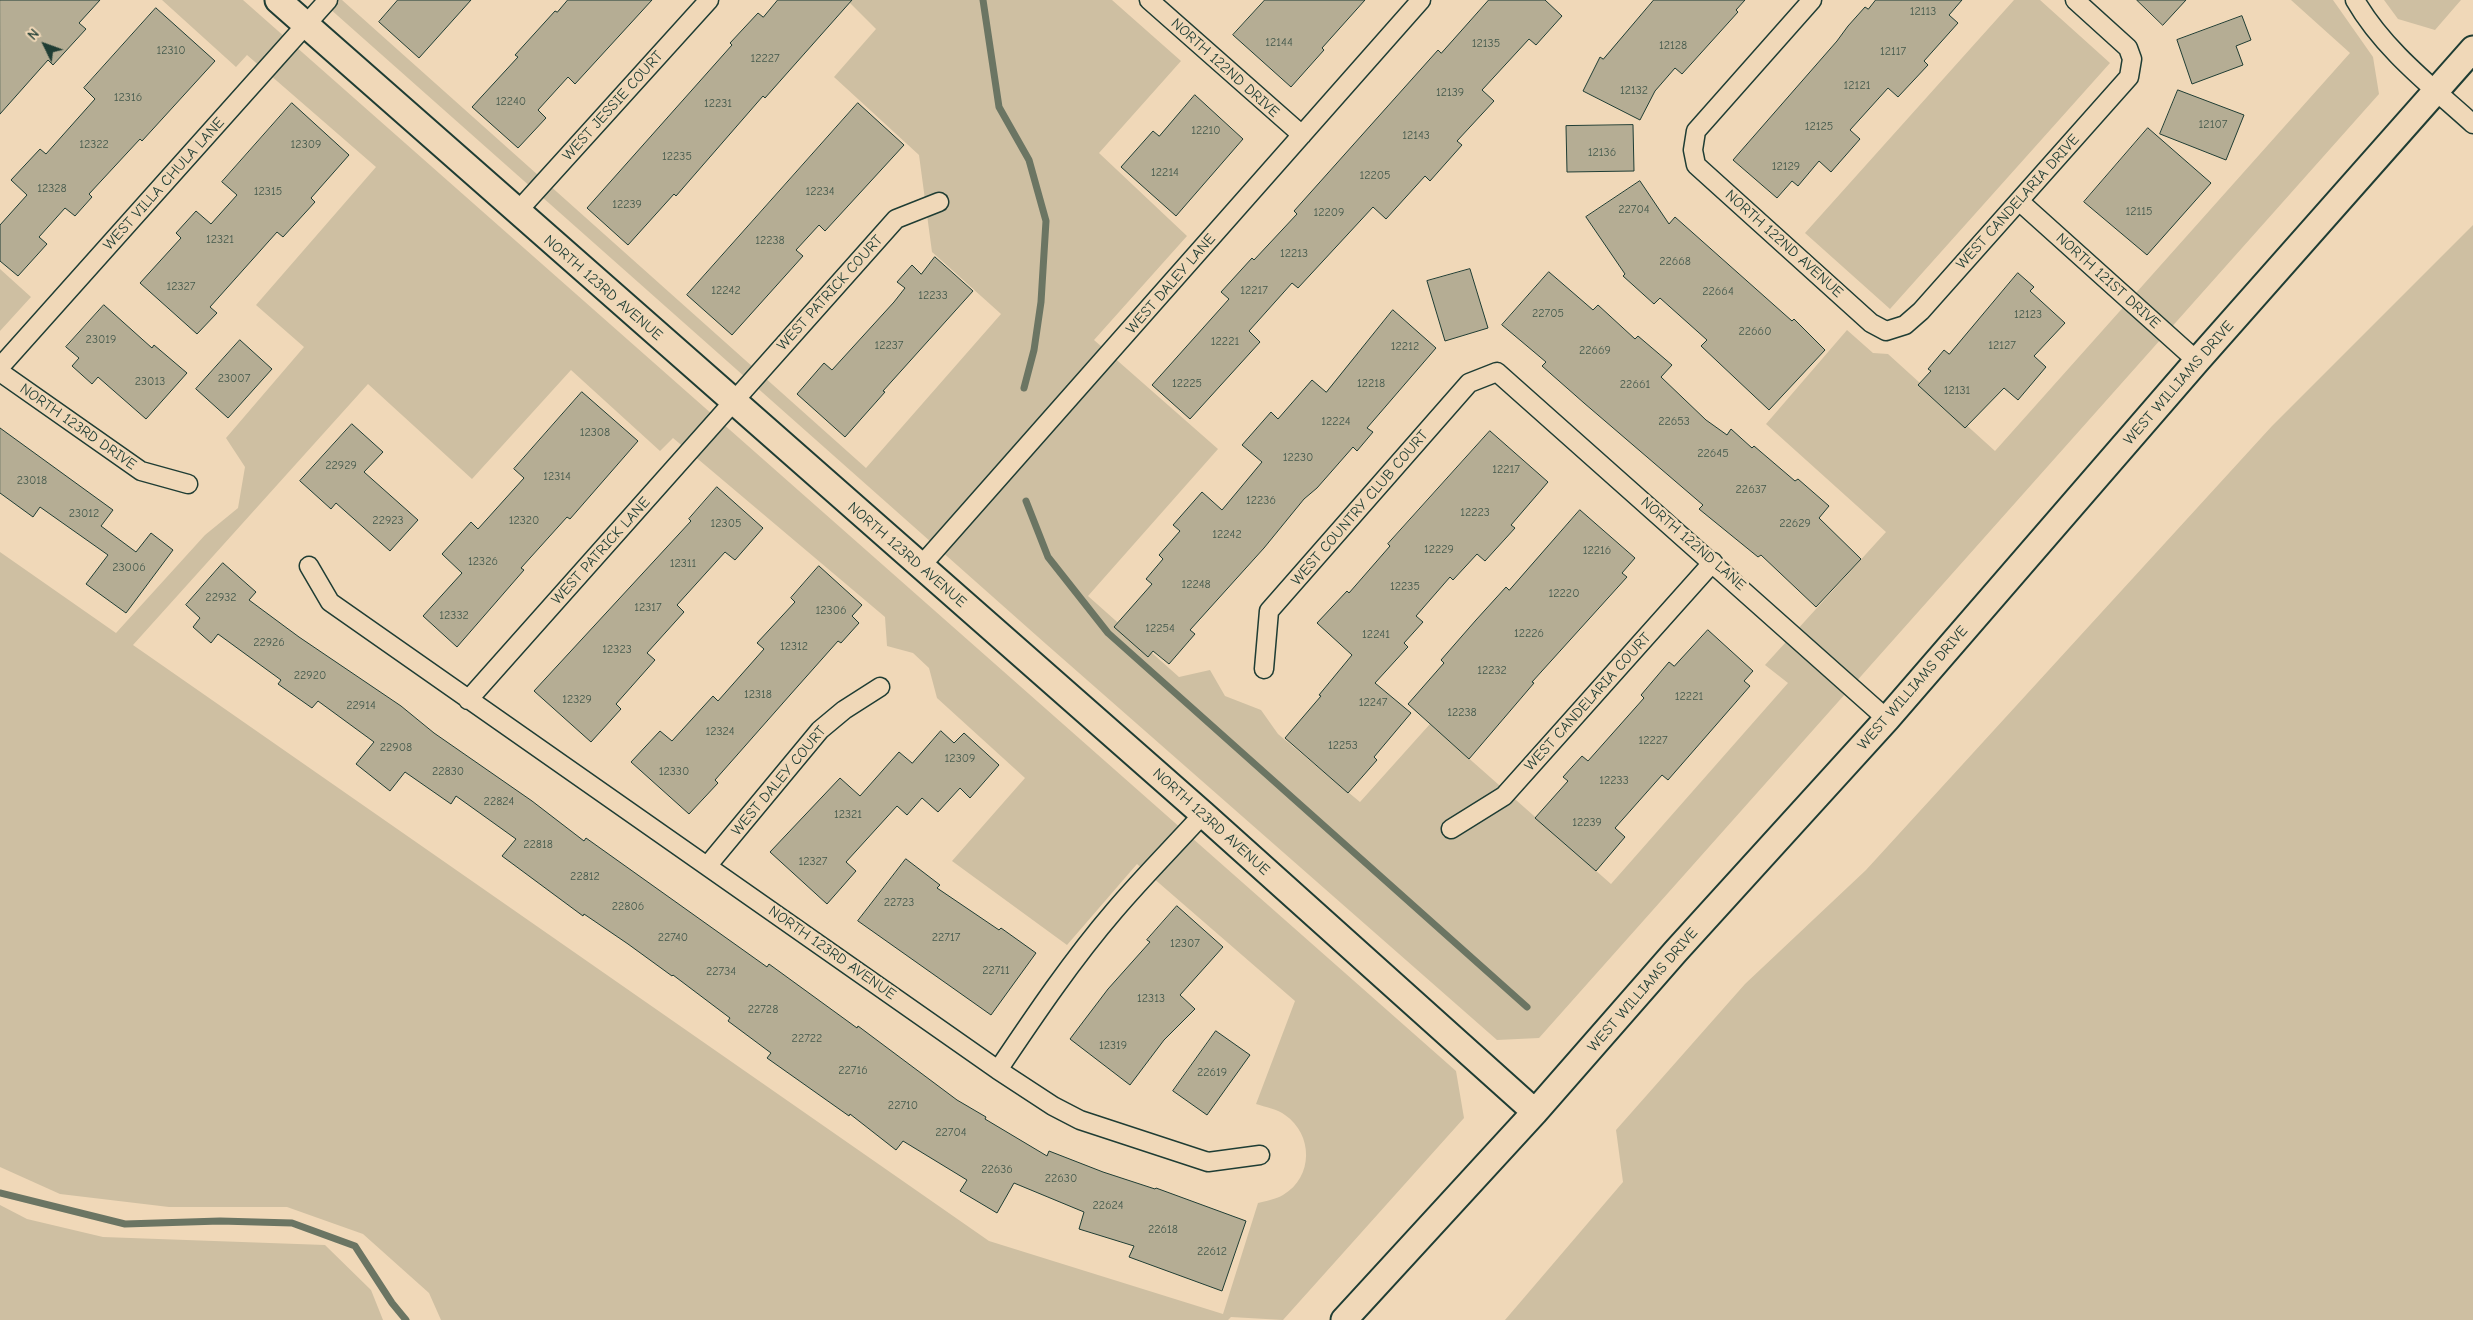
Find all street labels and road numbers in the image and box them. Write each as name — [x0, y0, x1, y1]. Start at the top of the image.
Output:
street label: NORTH 122ND DRIVE — [1167, 15, 1283, 121]
street label: WEST JESSIE COURT — [559, 47, 667, 165]
street label: WEST VILLA CHULA LANE — [100, 114, 228, 254]
street label: WEST CANDELARIA DRIVE — [1953, 131, 2083, 273]
street label: NORTH 122ND AVENUE — [1721, 186, 1847, 302]
street label: NORTH 121ST DRIVE — [2052, 229, 2164, 333]
street label: WEST DALEY LANE — [1123, 230, 1219, 338]
street label: WEST PATRICK COURT — [773, 231, 887, 355]
street label: NORTH 123RD AVENUE — [540, 232, 666, 344]
street label: WEST WILLIAMS DRIVE — [2120, 317, 2238, 449]
street label: NORTH 123RD DRIVE — [16, 380, 140, 474]
street label: WEST COUNTRY CLUB COURT — [1288, 427, 1432, 589]
street label: WEST PATRICK LANE — [548, 494, 654, 608]
street label: NORTH 122ND LANE — [1637, 494, 1749, 594]
street label: NORTH 123RD AVENUE — [844, 499, 970, 611]
street label: WEST WILLIAMS DRIVE — [1854, 622, 1972, 754]
street label: WEST CANDELARIA COURT — [1521, 629, 1655, 775]
street label: WEST DALEY COURT — [728, 722, 830, 840]
street label: NORTH 123RD AVENUE — [1149, 765, 1273, 879]
street label: NORTH 123RD AVENUE — [765, 902, 899, 1004]
street label: WEST WILLIAMS DRIVE — [1584, 924, 1702, 1056]

